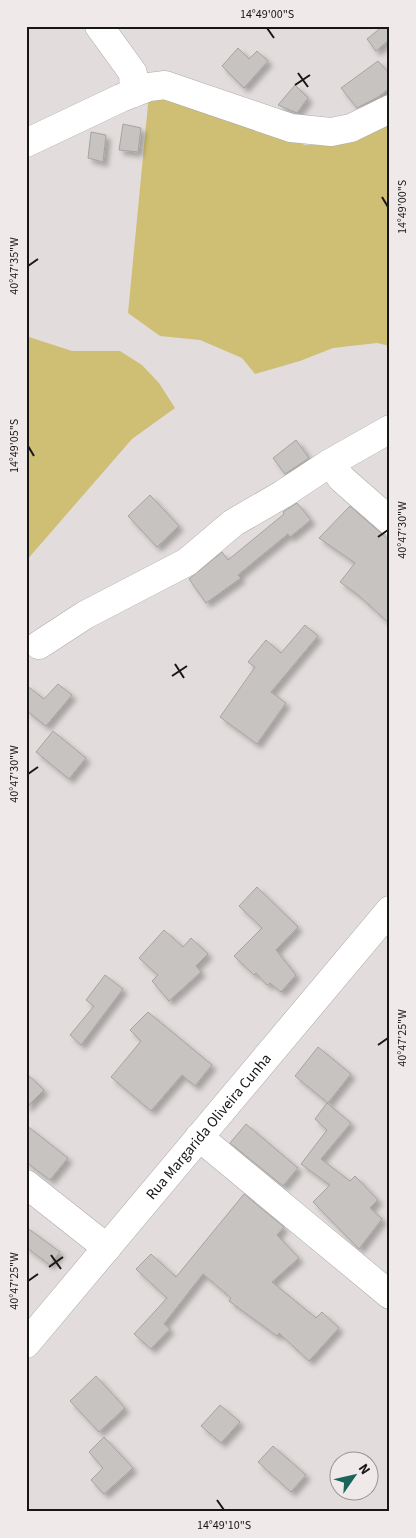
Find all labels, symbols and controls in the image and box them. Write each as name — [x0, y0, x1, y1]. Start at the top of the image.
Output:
text: 14°49'00"S — [240, 6, 294, 23]
text: 14°49'00"S — [394, 180, 411, 234]
text: 40°47'35"W — [6, 237, 23, 295]
text: 14°49'05"S — [6, 419, 23, 473]
text: 40°47'30"W — [394, 501, 411, 559]
text: 40°47'30"W — [6, 745, 23, 803]
text: 40°47'25"W — [394, 1009, 411, 1067]
street label: Rua Margarida Oliveira Cunha — [141, 1049, 276, 1204]
text: 40°47'25"W — [6, 1252, 23, 1310]
north arrow — [328, 1450, 378, 1500]
text: N — [353, 1460, 375, 1479]
text: 14°49'10"S — [197, 1517, 251, 1534]

